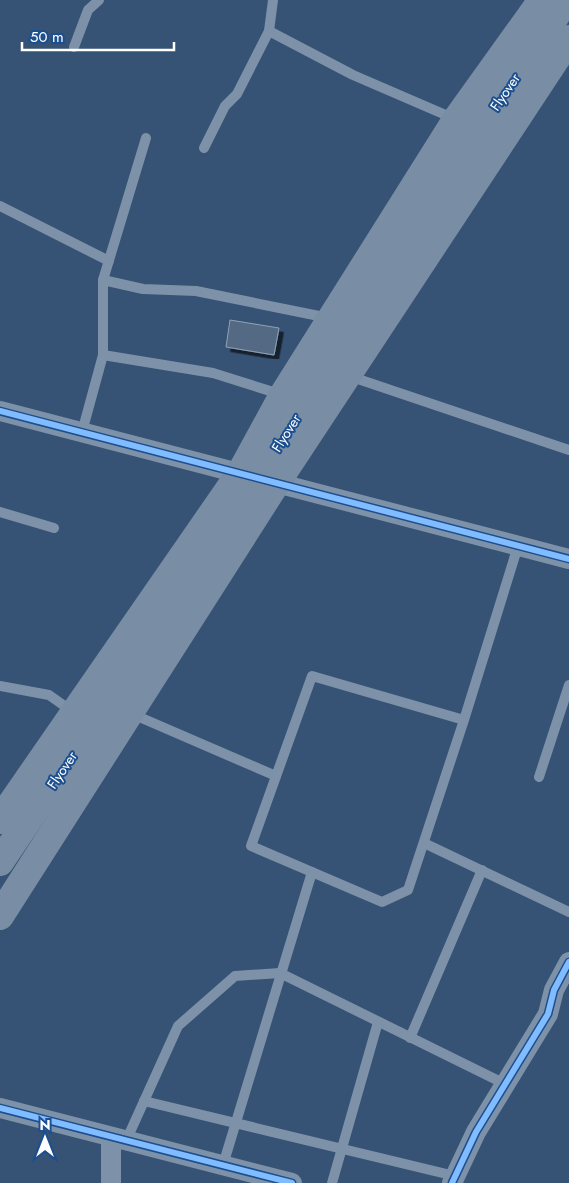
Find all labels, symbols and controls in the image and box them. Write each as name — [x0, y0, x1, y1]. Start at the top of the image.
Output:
scale bar — [22, 20, 175, 52]
text: 50 m — [30, 26, 64, 48]
street label: Flyover — [485, 69, 525, 115]
street label: Flyover — [267, 410, 306, 456]
street label: Flyover — [42, 747, 82, 793]
north arrow — [20, 1113, 70, 1163]
text: N — [39, 1115, 51, 1135]

